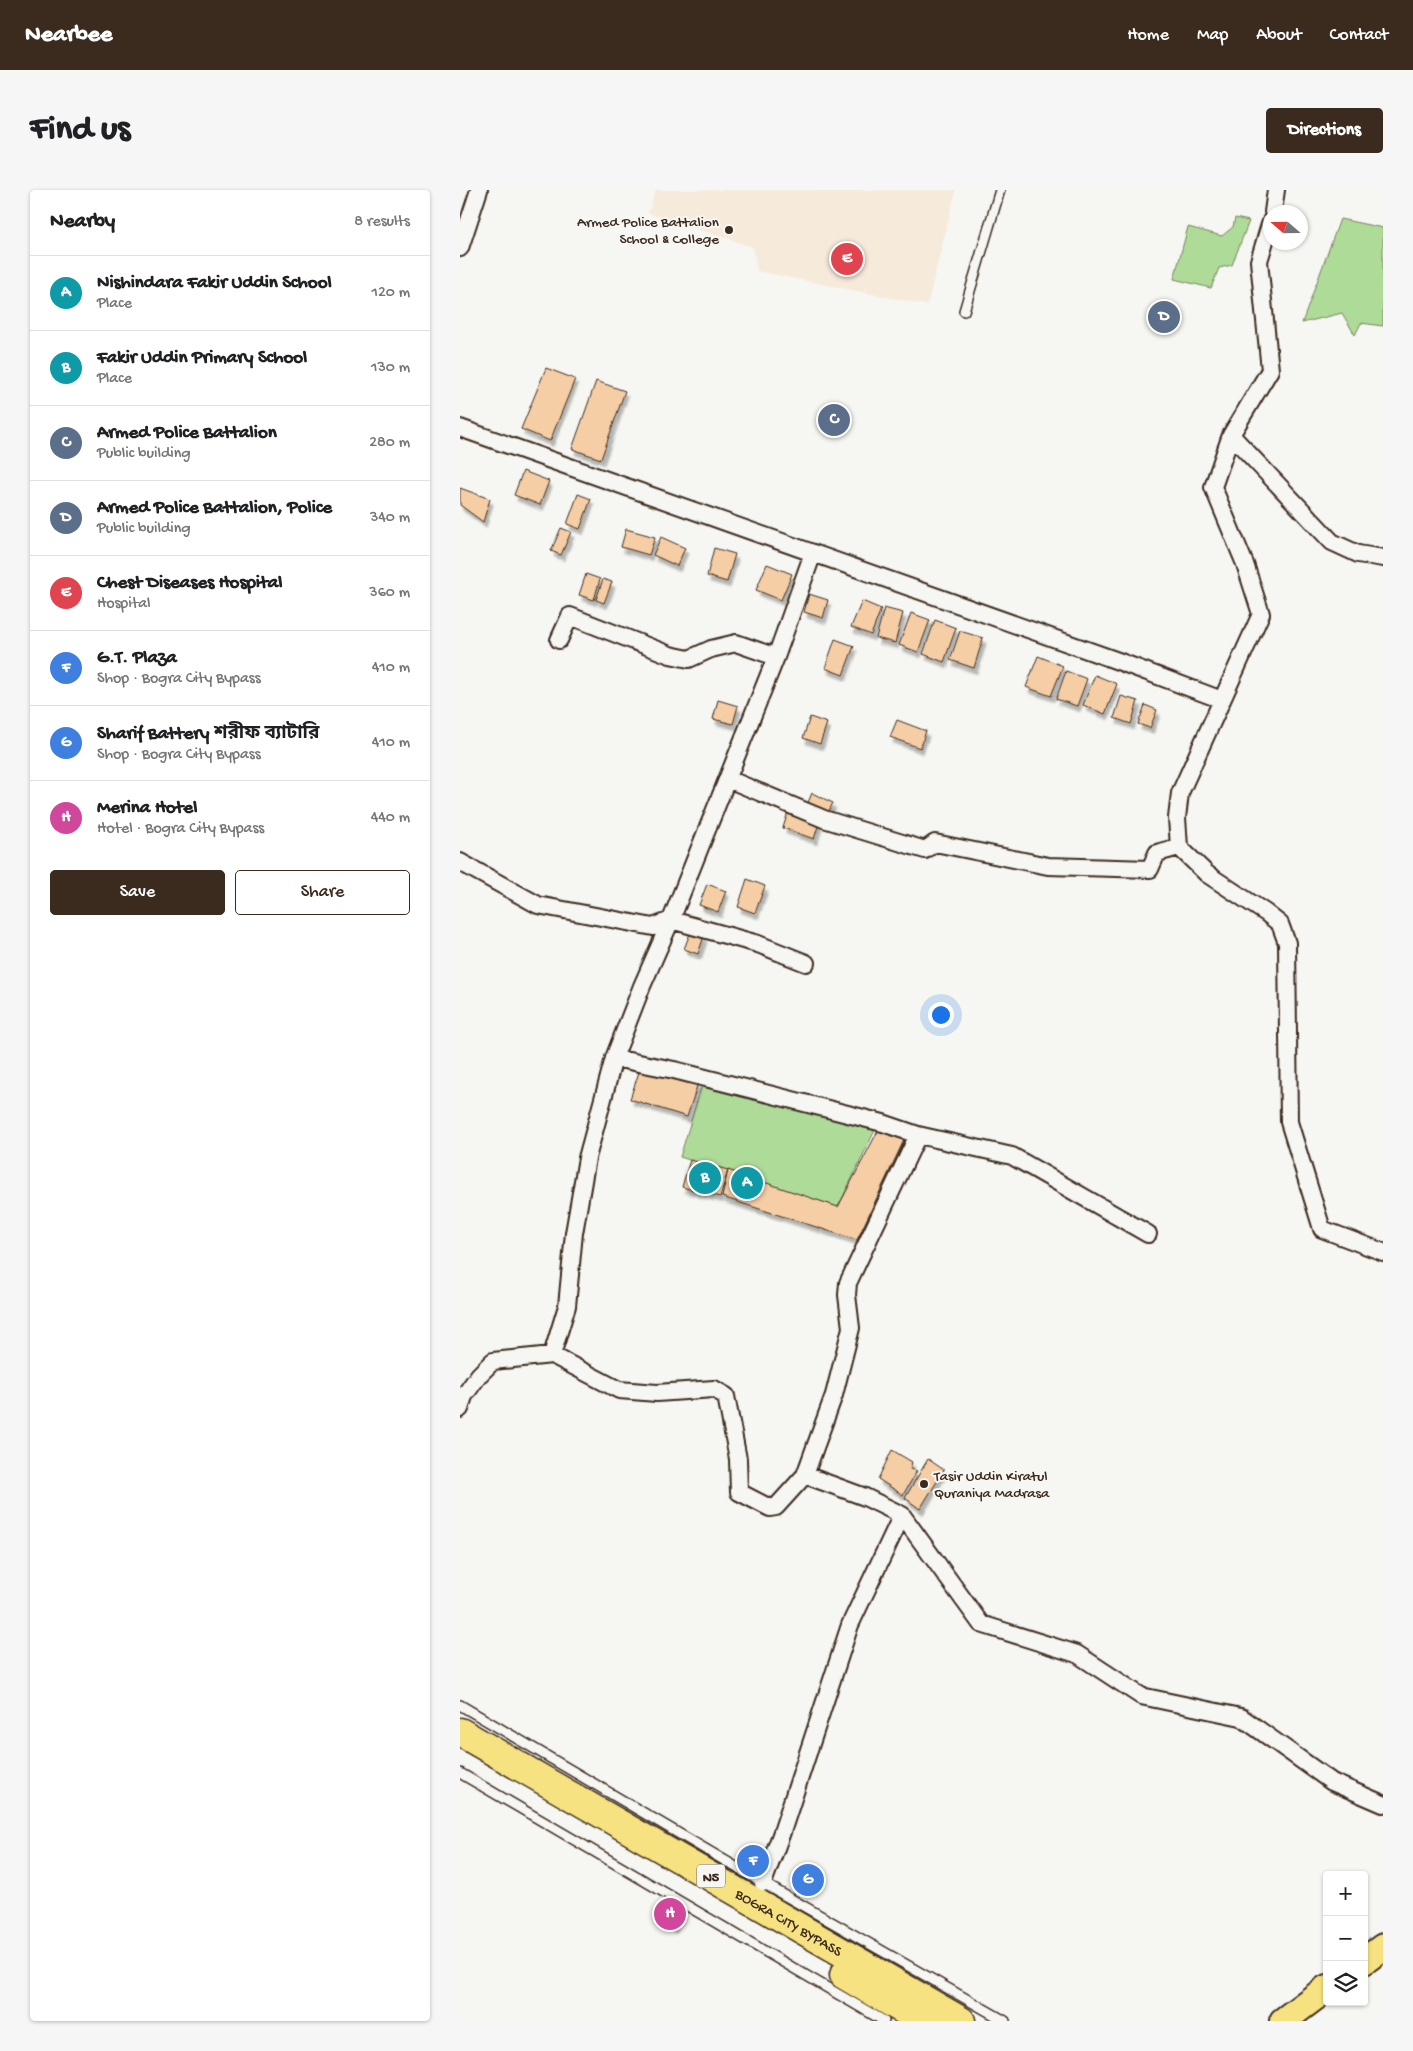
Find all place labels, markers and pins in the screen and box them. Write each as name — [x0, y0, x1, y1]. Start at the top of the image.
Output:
place label: Armed Police Battalion School & College — [577, 214, 719, 249]
marker: Armed Police Battalion School & College — [723, 224, 735, 236]
pin: E — [831, 240, 863, 278]
pin: D — [1148, 298, 1180, 336]
pin: C — [818, 401, 850, 439]
pin: B — [689, 1159, 721, 1197]
pin: A — [731, 1164, 763, 1202]
place label: Tasir Uddin Kiratul Quraniya Madrasa — [933, 1468, 1050, 1503]
marker: Tasir Uddin Kiratul Quraniya Madrasa — [918, 1478, 930, 1490]
pin: F — [737, 1842, 769, 1880]
pin: G — [792, 1861, 824, 1899]
pin: H — [654, 1895, 686, 1933]

